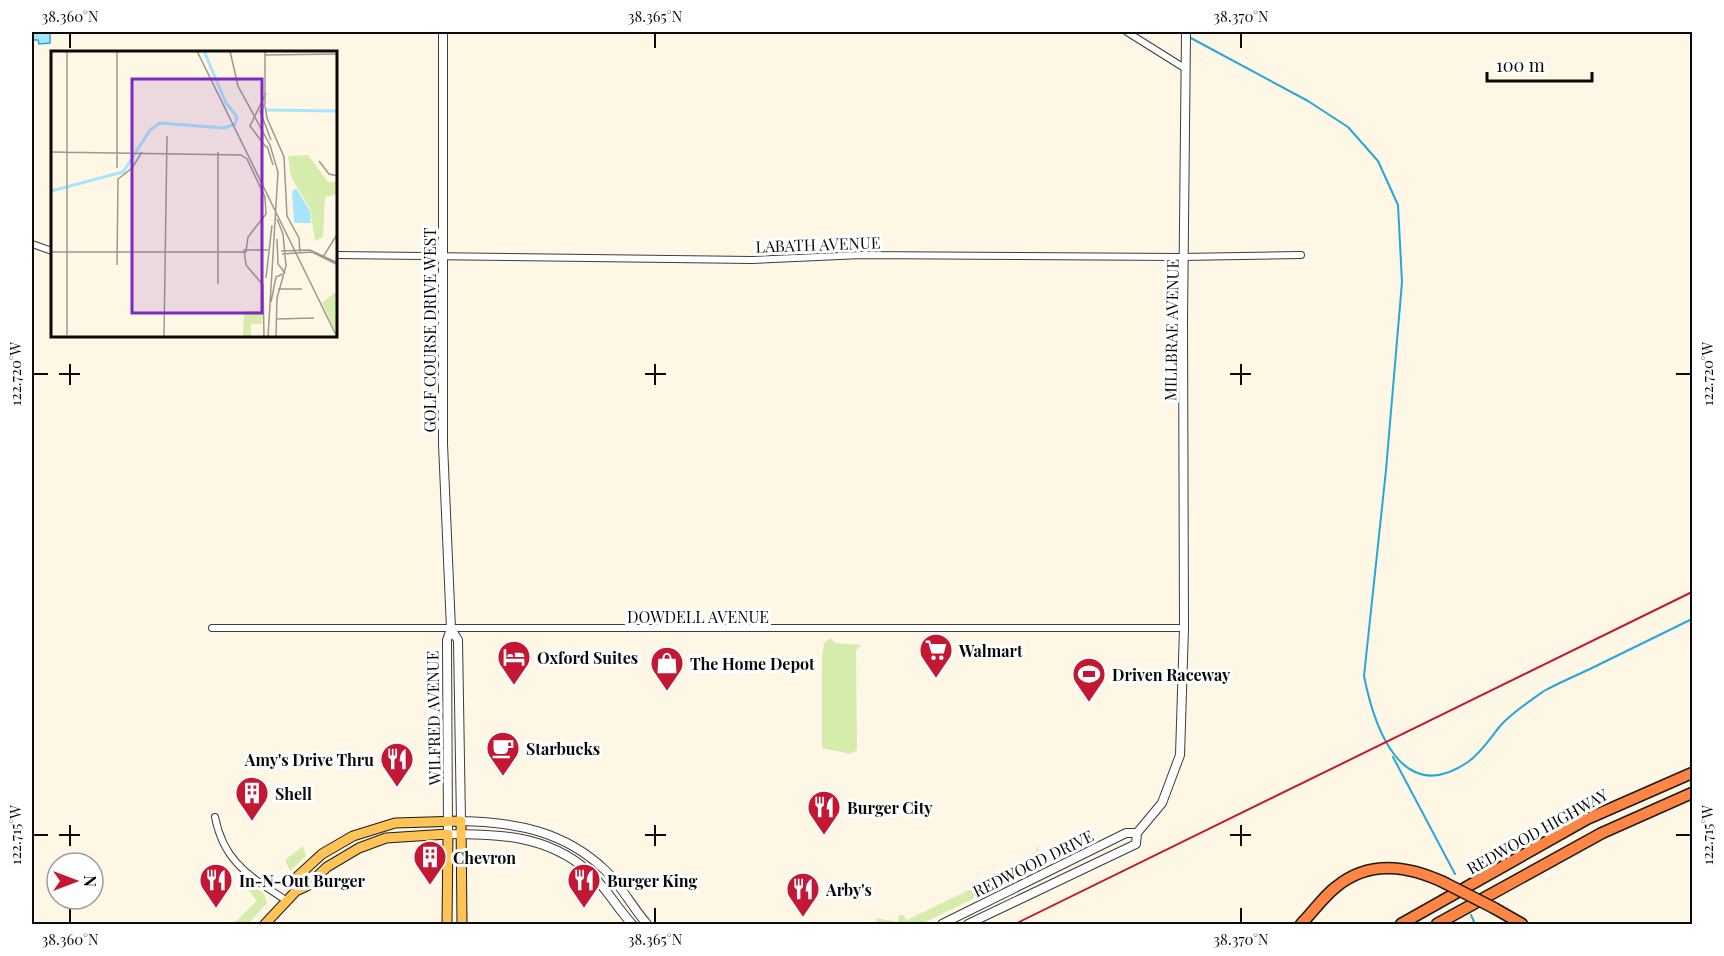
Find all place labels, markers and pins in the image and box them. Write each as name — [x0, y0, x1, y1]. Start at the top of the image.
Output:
supermarket icon: Walmart — [918, 632, 954, 679]
hotel icon: Oxford Suites — [496, 639, 532, 686]
place label: Walmart — [958, 640, 1023, 661]
shop icon: The Home Depot — [649, 645, 685, 692]
place label: Oxford Suites — [537, 647, 638, 668]
place label: The Home Depot — [690, 653, 815, 674]
sports icon: Driven Raceway — [1071, 656, 1107, 703]
place label: Driven Raceway — [1112, 664, 1231, 685]
cafe icon: Starbucks — [485, 730, 521, 777]
place label: Starbucks — [526, 738, 600, 759]
restaurant icon: Amy's Drive Thru — [379, 741, 415, 788]
place label: Amy's Drive Thru — [244, 749, 374, 770]
building icon: Shell — [234, 775, 270, 822]
place label: Shell — [275, 783, 312, 804]
restaurant icon: Burger City — [806, 789, 842, 836]
place label: Burger City — [847, 797, 933, 818]
building icon: Chevron — [412, 839, 448, 886]
place label: Chevron — [453, 847, 516, 868]
restaurant icon: In-N-Out Burger — [198, 862, 234, 909]
restaurant icon: Burger King — [566, 862, 602, 909]
place label: In-N-Out Burger — [239, 870, 366, 891]
place label: Burger King — [607, 870, 698, 891]
restaurant icon: Arby's — [785, 871, 821, 918]
place label: Arby's — [825, 879, 872, 900]

